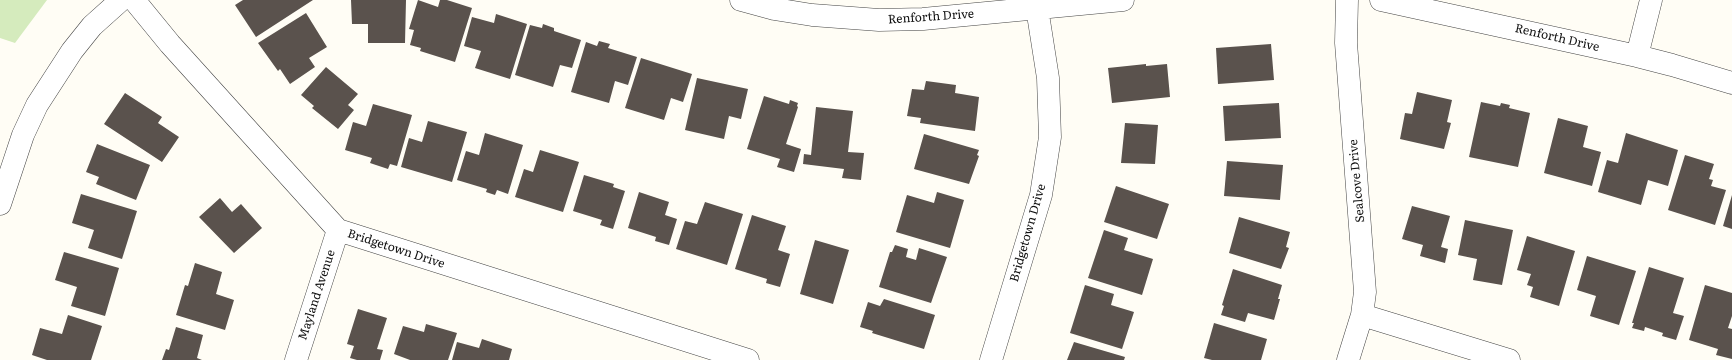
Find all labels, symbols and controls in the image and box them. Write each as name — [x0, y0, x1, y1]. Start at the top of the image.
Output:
street label: Renforth Drive — [887, 7, 975, 27]
street label: Renforth Drive — [1513, 21, 1601, 55]
street label: Sealcove Drive — [1346, 139, 1368, 223]
street label: Bridgetown Drive — [1007, 182, 1049, 284]
street label: Bridgetown Drive — [346, 226, 446, 272]
street label: Mayland Avenue — [296, 248, 338, 342]

